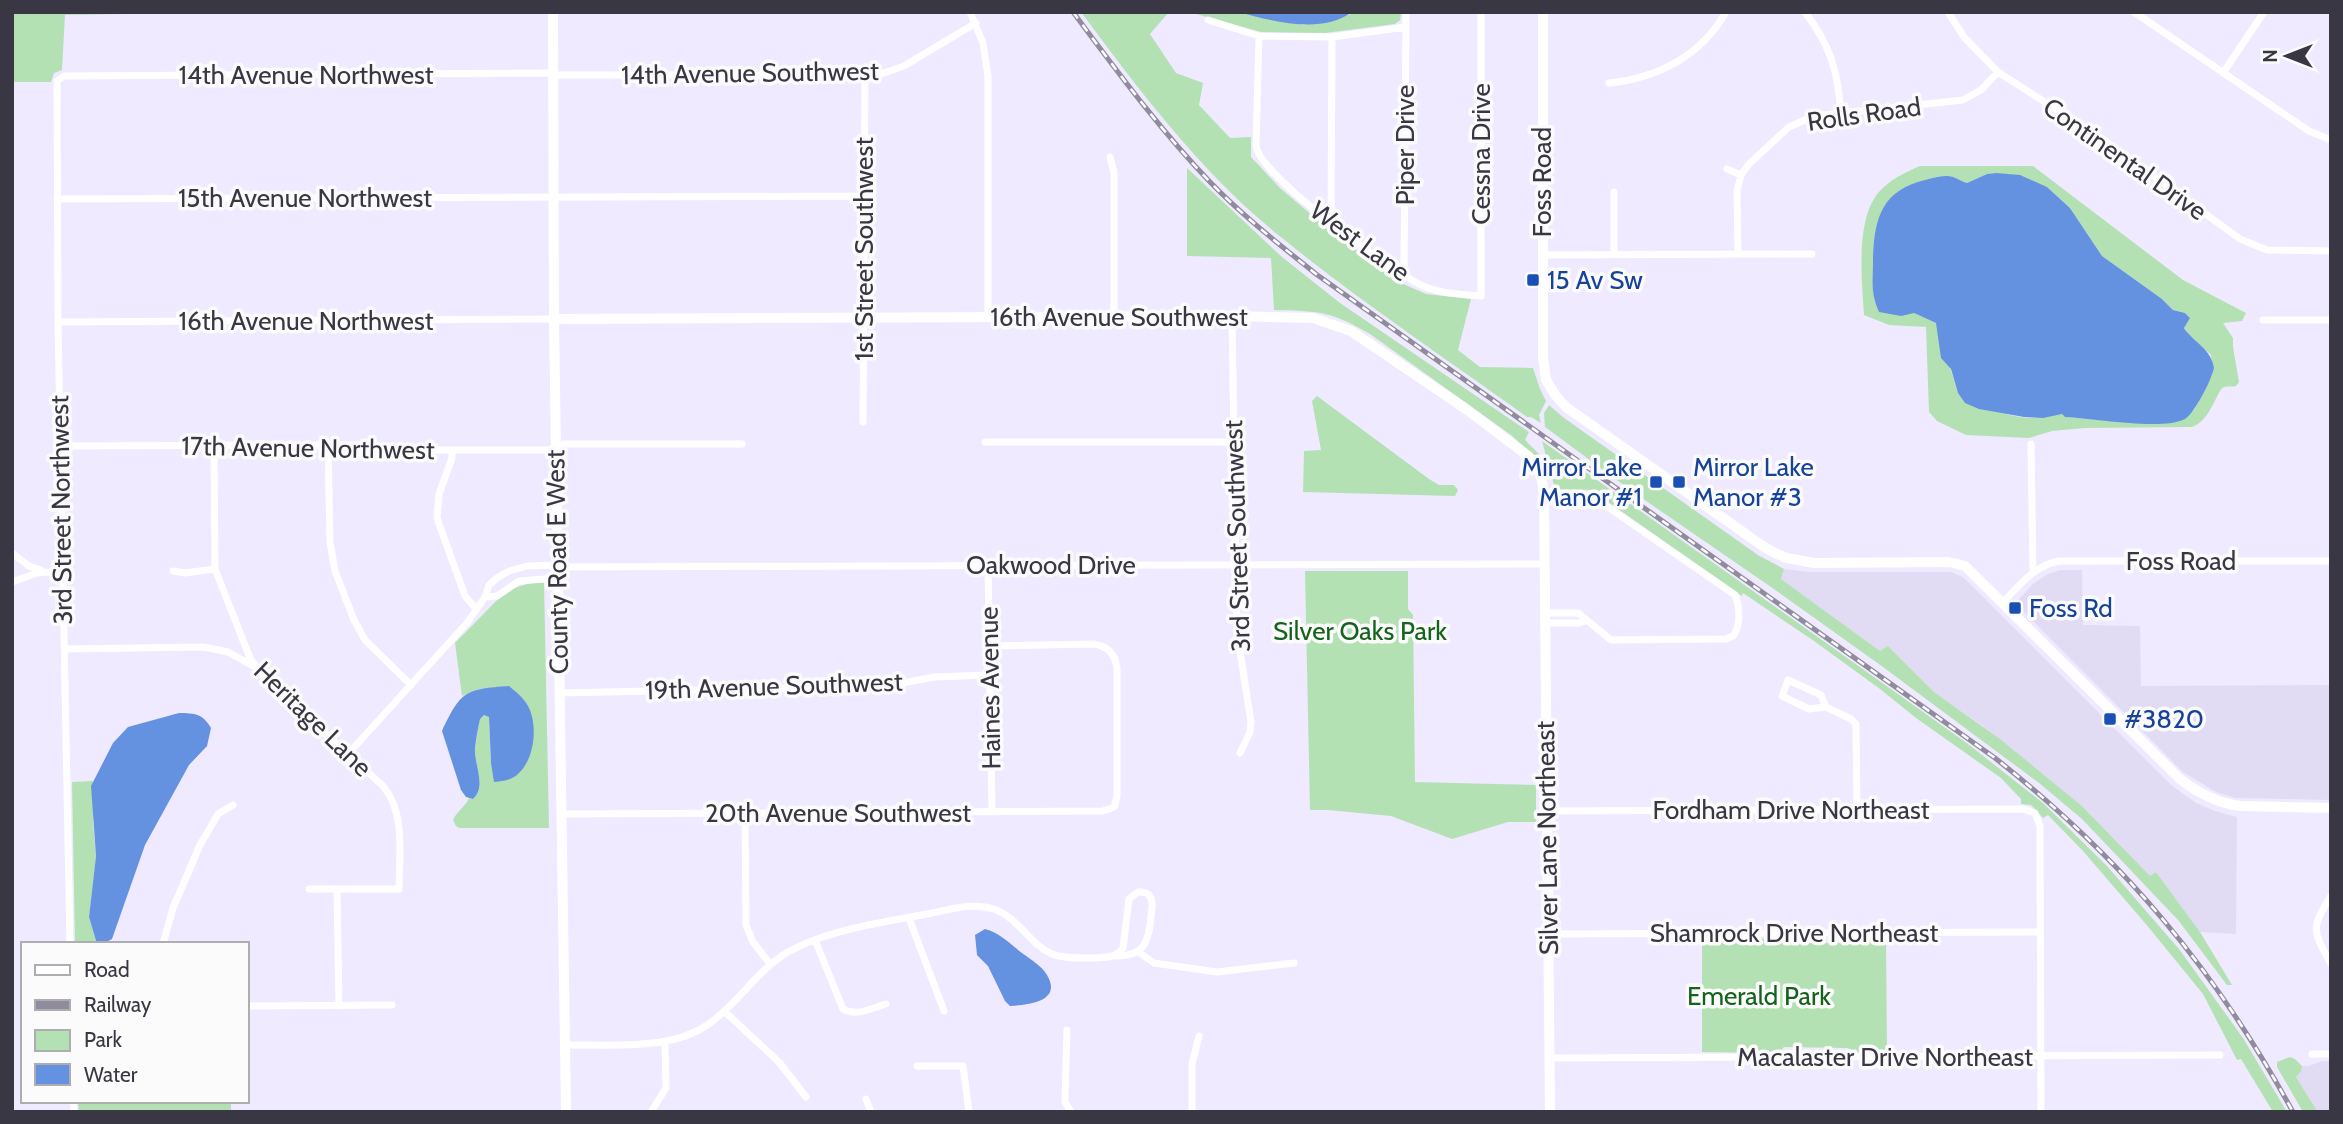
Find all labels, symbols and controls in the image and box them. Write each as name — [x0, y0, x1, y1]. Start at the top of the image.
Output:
north arrow — [2252, 21, 2322, 91]
text: N — [2259, 49, 2282, 63]
street label: 14th Avenue Southwest — [621, 55, 879, 91]
street label: 14th Avenue Northwest — [178, 59, 434, 91]
street label: Cessna Drive — [1465, 83, 1497, 225]
street label: Piper Drive — [1389, 85, 1421, 205]
street label: Rolls Road — [1805, 90, 1923, 138]
street label: Continental Drive — [2037, 91, 2213, 227]
street label: Foss Road — [1526, 127, 1558, 237]
street label: 1st Street Southwest — [848, 137, 880, 361]
street label: 15th Avenue Northwest — [178, 182, 432, 214]
street label: West Lane — [1304, 194, 1416, 288]
place label: 15 Av Sw — [1547, 264, 1643, 296]
marker: 15 Av Sw — [1525, 272, 1541, 288]
street label: 16th Avenue Southwest — [990, 301, 1248, 333]
street label: 16th Avenue Northwest — [179, 305, 434, 337]
street label: 3rd Street Northwest — [43, 395, 79, 625]
street label: 3rd Street Southwest — [1217, 419, 1257, 653]
street label: 17th Avenue Northwest — [181, 430, 435, 466]
street label: County Road E West — [539, 449, 575, 675]
place label: Mirror Lake Manor #1 — [1521, 451, 1642, 513]
place label: Mirror Lake Manor #3 — [1693, 451, 1814, 513]
marker: Mirror Lake Manor #1 — [1648, 474, 1664, 490]
marker: Mirror Lake Manor #3 — [1671, 474, 1687, 490]
street label: Foss Road — [2126, 545, 2236, 577]
street label: Oakwood Drive — [966, 549, 1136, 581]
place label: Foss Rd — [2029, 592, 2113, 624]
marker: Foss Rd — [2007, 600, 2023, 616]
street label: Haines Avenue — [973, 606, 1007, 770]
park label: Silver Oaks Park — [1273, 615, 1447, 647]
street label: Heritage Lane — [247, 655, 379, 783]
street label: 19th Avenue Southwest — [645, 666, 903, 706]
place label: #3820 — [2124, 703, 2204, 735]
marker: #3820 — [2102, 711, 2118, 727]
street label: Silver Lane Northeast — [1529, 720, 1565, 955]
street label: Fordham Drive Northeast — [1652, 794, 1930, 826]
street label: 20th Avenue Southwest — [705, 797, 971, 829]
street label: Shamrock Drive Northeast — [1650, 917, 1939, 949]
legend — [21, 942, 248, 1103]
text: Road — [84, 957, 130, 982]
park label: Emerald Park — [1687, 980, 1831, 1012]
text: Railway — [84, 992, 152, 1017]
text: Park — [84, 1027, 122, 1052]
street label: Macalaster Drive Northeast — [1737, 1041, 2033, 1073]
text: Water — [84, 1062, 138, 1087]

